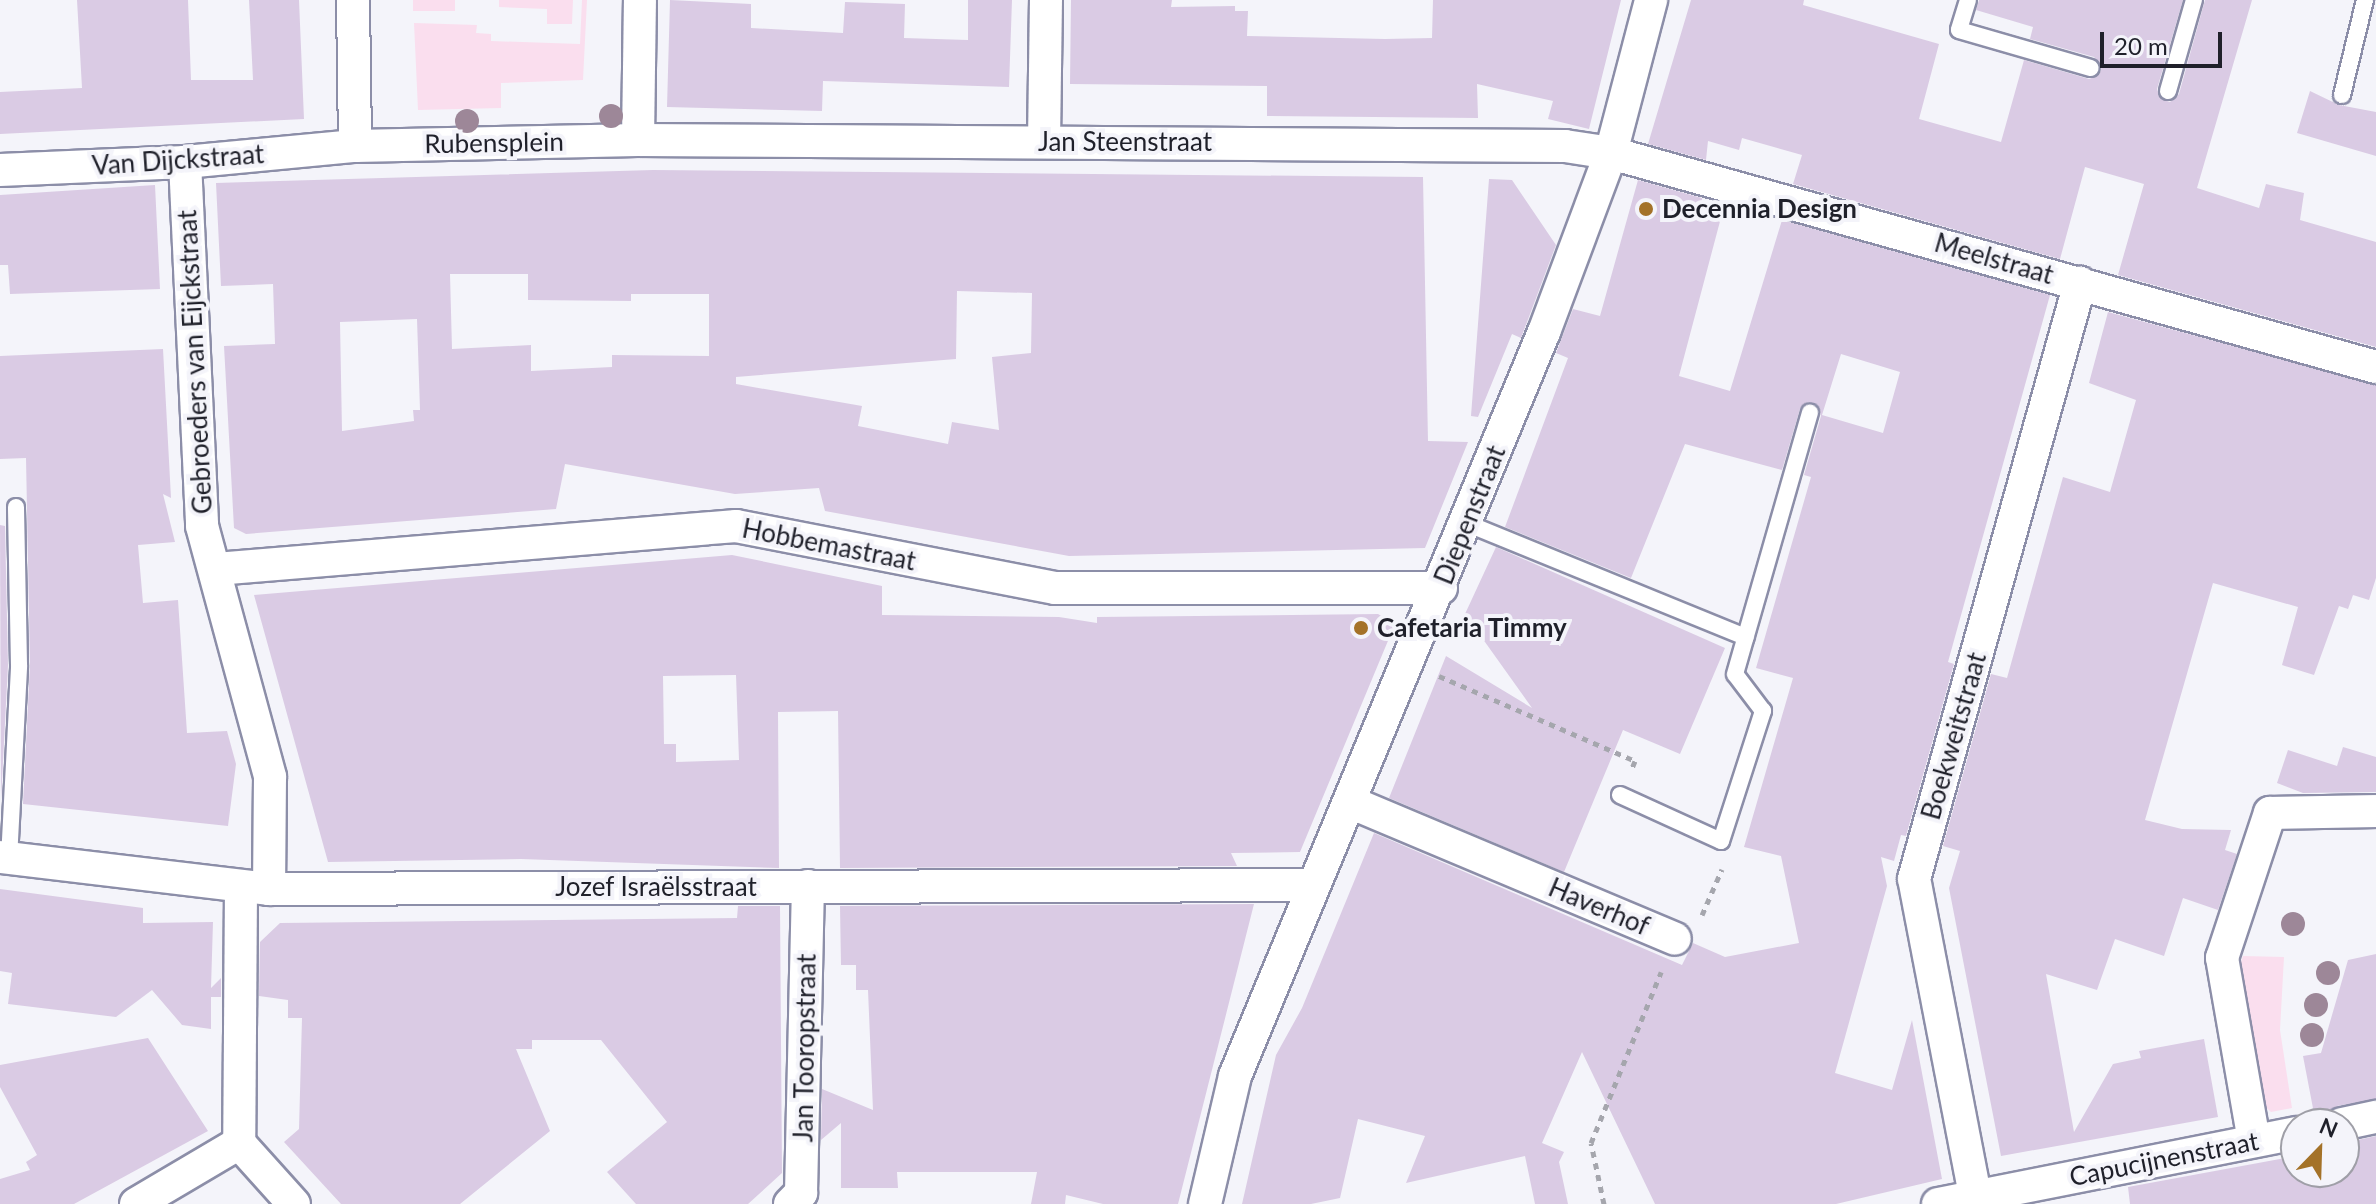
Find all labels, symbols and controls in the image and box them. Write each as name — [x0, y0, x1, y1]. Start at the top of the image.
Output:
scale bar — [2104, 16, 2226, 66]
text: 20 m — [2114, 31, 2168, 60]
street label: Rubensplein — [424, 126, 564, 160]
street label: Jan Steenstraat — [1038, 126, 1212, 158]
street label: Van Dijckstraat — [91, 138, 265, 182]
place label: Decennia Design — [1662, 193, 1857, 225]
marker: Decennia Design — [1637, 200, 1655, 218]
street label: Gebroeders van Eijckstraat — [171, 209, 219, 515]
street label: Meelstraat — [1931, 227, 2057, 291]
street label: Diepenstraat — [1428, 441, 1512, 589]
street label: Hobbemastraat — [740, 513, 918, 577]
place label: Cafetaria Timmy — [1377, 612, 1568, 644]
marker: Cafetaria Timmy — [1352, 619, 1370, 637]
street label: Boekweitstraat — [1915, 649, 1993, 823]
street label: Jozef Israëlsstraat — [555, 871, 757, 903]
street label: Haverhof — [1544, 872, 1654, 942]
street label: Jan Tooropstraat — [788, 953, 822, 1143]
north arrow — [2280, 1108, 2360, 1188]
text: N — [2316, 1112, 2342, 1143]
street label: Capucijnenstraat — [2067, 1125, 2261, 1193]

